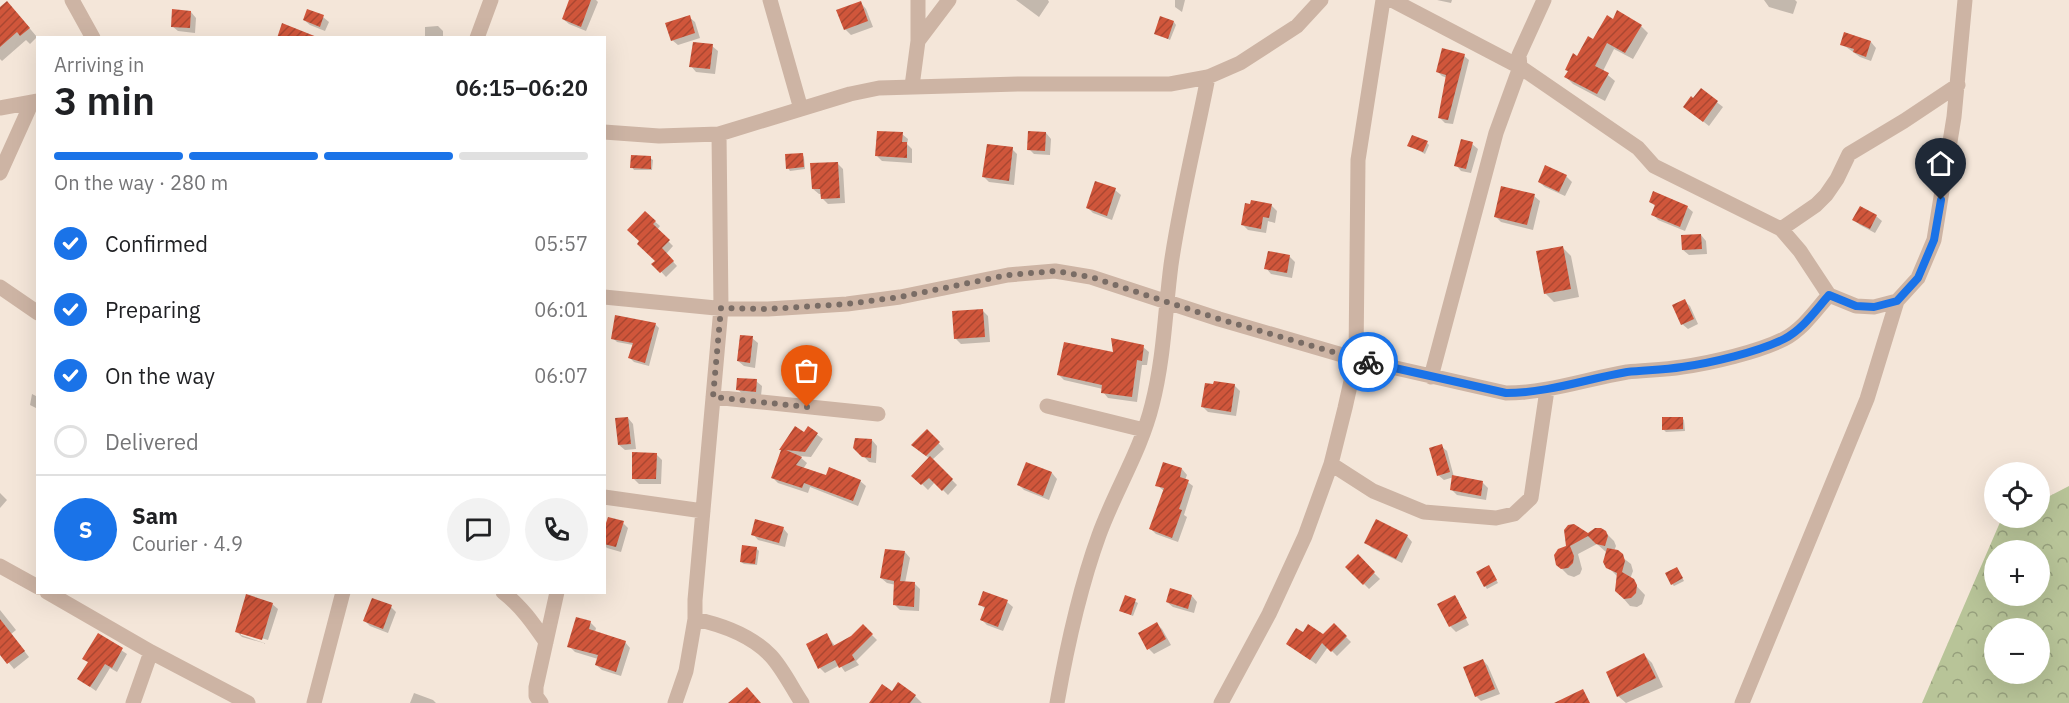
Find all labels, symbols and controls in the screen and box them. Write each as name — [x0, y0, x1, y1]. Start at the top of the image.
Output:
text: Arriving in — [54, 51, 144, 78]
text: 06:15–06:20 — [455, 73, 588, 102]
text: 3 min — [54, 75, 155, 126]
pin — [1915, 138, 1966, 200]
icon: home — [1924, 147, 1957, 180]
text: On the way · 280 m — [54, 169, 228, 196]
icon: check — [54, 227, 87, 260]
text: Confirmed — [105, 229, 208, 258]
text: 05:57 — [534, 230, 588, 257]
icon: check — [54, 293, 87, 326]
text: Preparing — [105, 295, 200, 324]
text: 06:01 — [534, 296, 588, 323]
courier — [1338, 332, 1398, 392]
pin — [781, 345, 832, 407]
icon: bike — [1352, 346, 1385, 379]
icon: bag — [790, 354, 823, 387]
icon: check — [54, 359, 87, 392]
text: On the way — [105, 361, 215, 390]
text: 06:07 — [534, 362, 588, 389]
text: Delivered — [105, 427, 199, 456]
map controls — [1984, 462, 2050, 684]
button: locate — [1984, 462, 2050, 528]
button: chat — [447, 498, 510, 561]
button: phone — [525, 498, 588, 561]
text: Sam — [132, 501, 178, 530]
text: S — [79, 515, 92, 544]
text: Courier · 4.9 — [132, 530, 243, 557]
button: + — [1984, 540, 2050, 606]
button: − — [1984, 618, 2050, 684]

